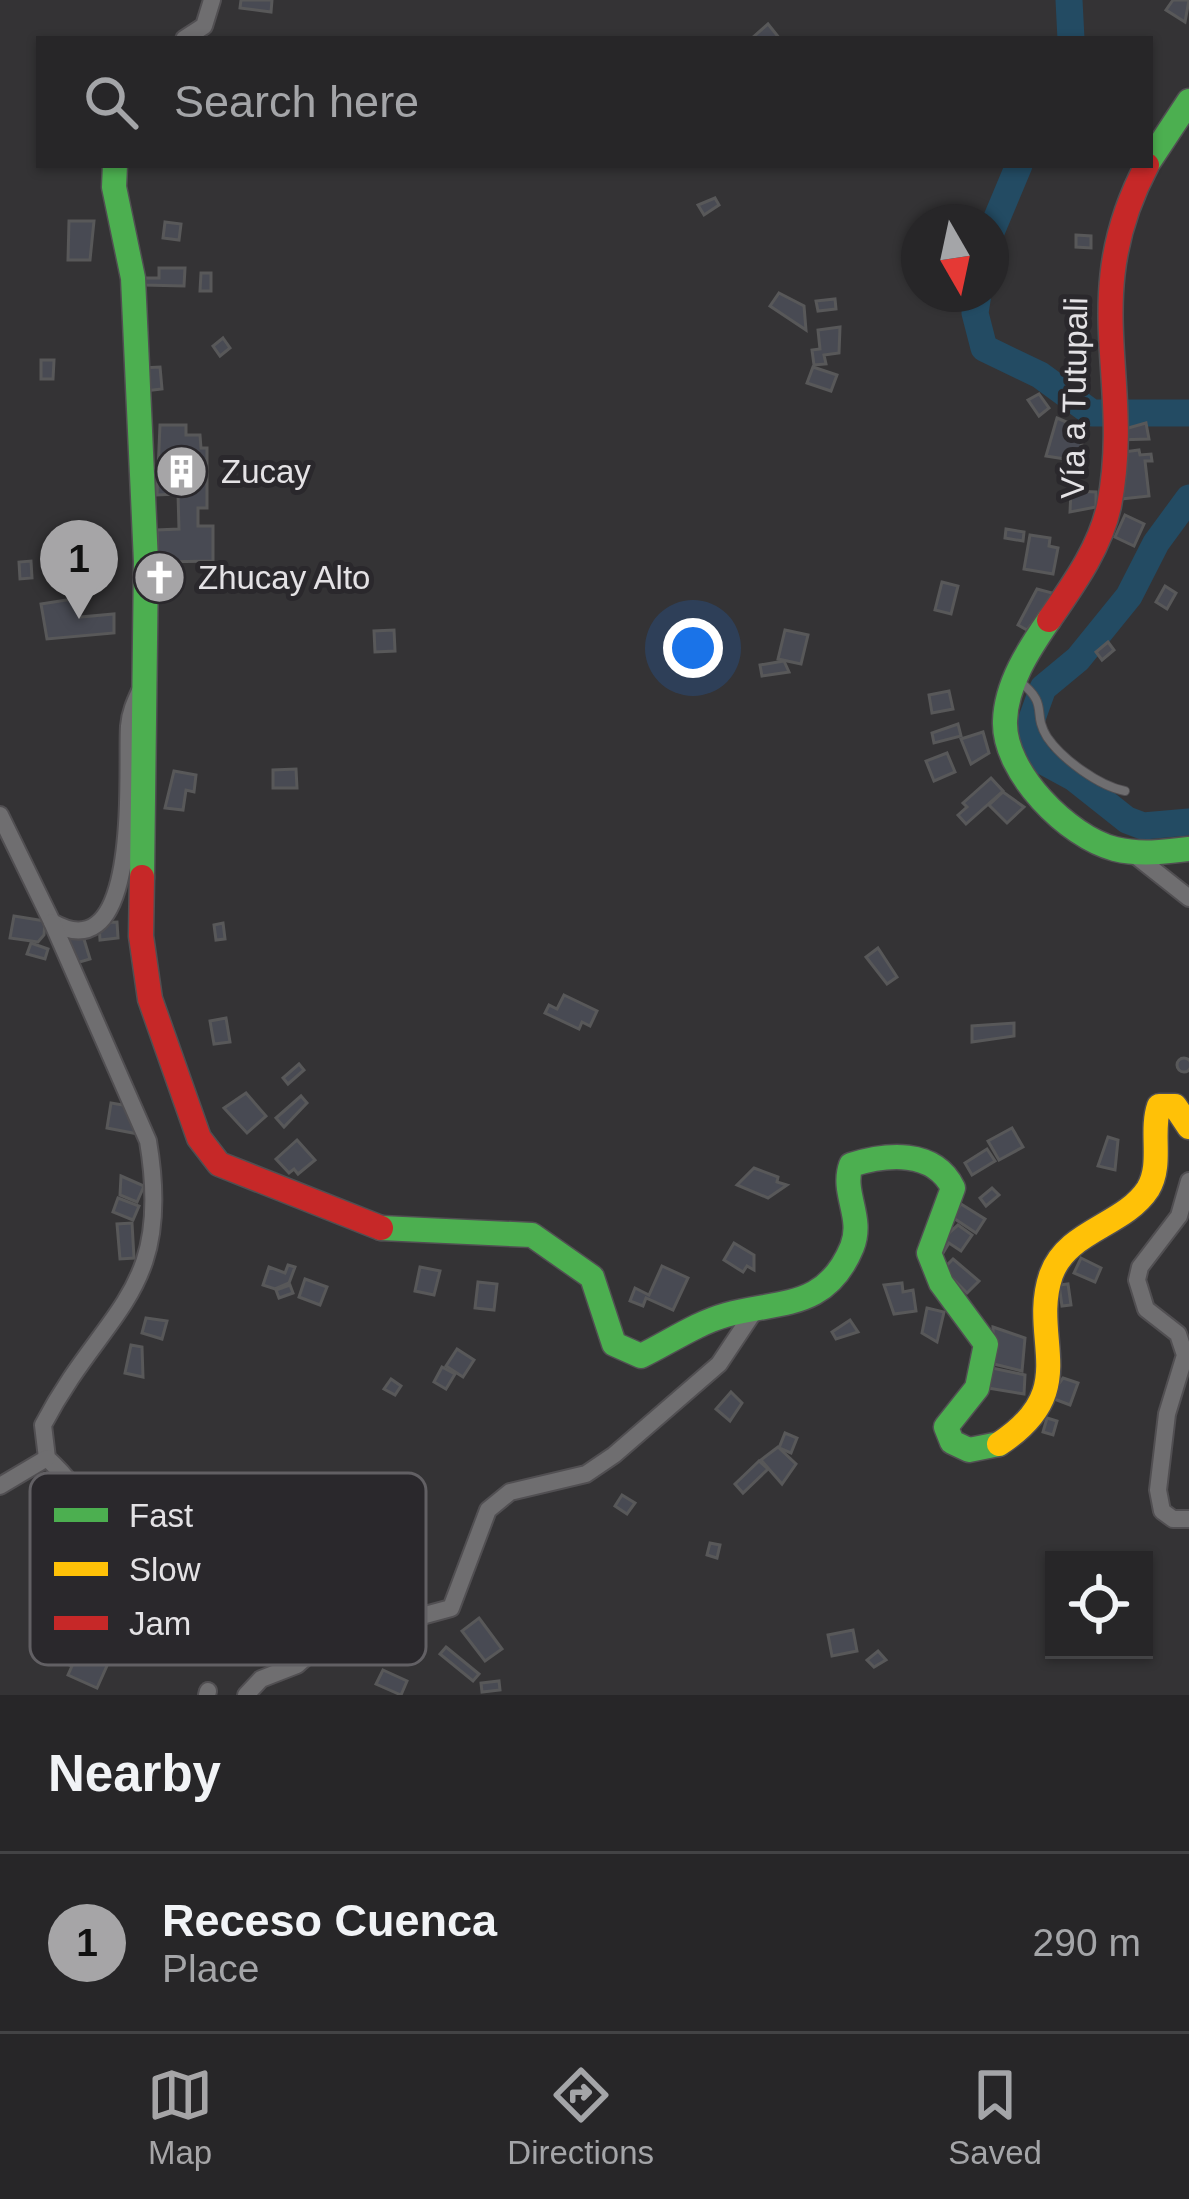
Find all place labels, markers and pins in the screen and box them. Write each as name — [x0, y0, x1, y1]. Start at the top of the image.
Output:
building icon: Zucay — [154, 443, 210, 499]
place label: Zucay — [221, 453, 311, 490]
pin: 1 — [40, 520, 118, 619]
church icon: Zhucay Alto — [131, 549, 187, 605]
place label: Zhucay Alto — [198, 559, 370, 596]

